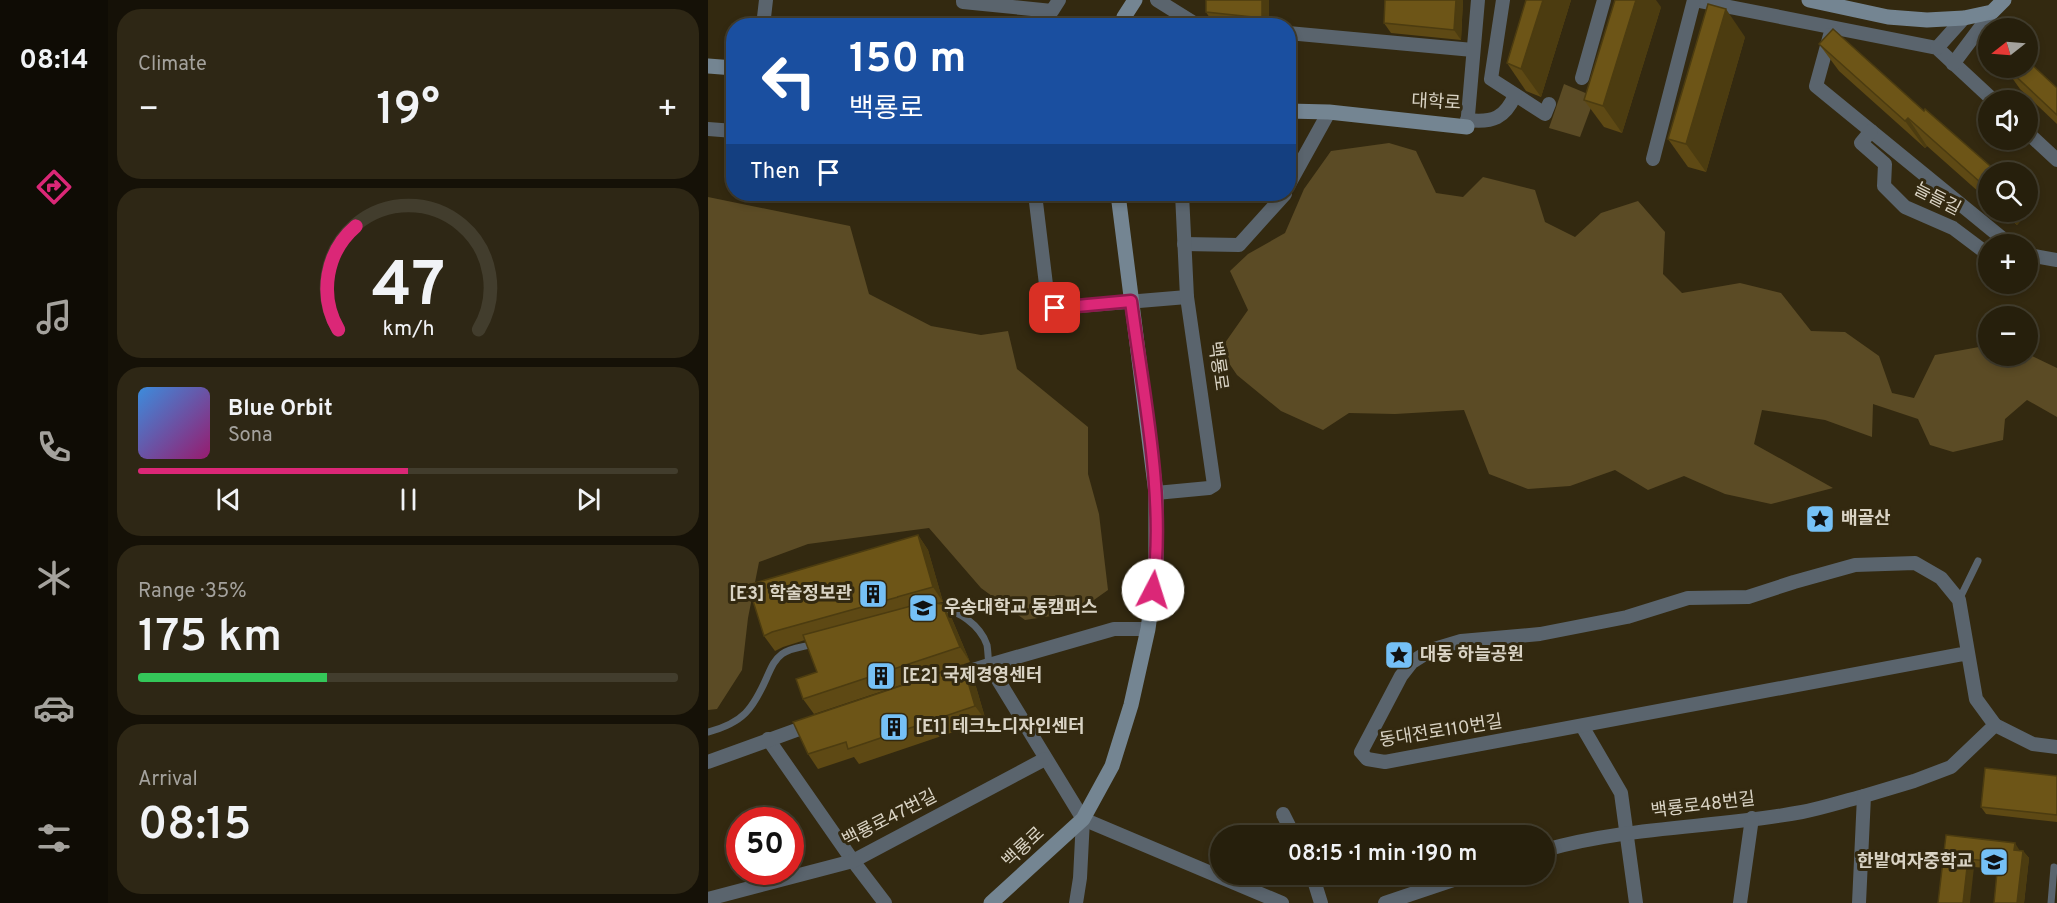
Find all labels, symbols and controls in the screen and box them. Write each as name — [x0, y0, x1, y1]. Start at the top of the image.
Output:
north arrow — [1978, 18, 2038, 78]
map controls — [1978, 18, 2038, 366]
text: 150 m — [849, 34, 966, 87]
icon: left — [750, 42, 828, 120]
text: 08:14 — [19, 44, 89, 78]
text: Climate — [138, 52, 207, 78]
text: 19° — [376, 83, 440, 140]
text: − — [138, 90, 159, 132]
text: + — [657, 90, 678, 132]
street label: 대학로 — [1411, 90, 1461, 116]
button: sound — [1978, 90, 2038, 150]
text: 백룡로 — [849, 93, 924, 127]
icon: arrive — [812, 156, 845, 189]
text: Then — [750, 159, 800, 186]
button: search — [1978, 162, 2038, 222]
icon: directions — [33, 166, 75, 208]
street label: 늘들길 — [1910, 178, 1964, 222]
button: + — [1978, 234, 2038, 294]
text: 47 — [371, 249, 445, 328]
pin — [1029, 282, 1080, 333]
icon: arrive — [1038, 291, 1071, 324]
icon: music — [33, 296, 75, 338]
button: − — [1978, 306, 2038, 366]
text: km/h — [382, 316, 434, 343]
street label: 백룡로 — [1202, 340, 1232, 392]
text: Blue Orbit — [228, 396, 333, 423]
text: Sona — [228, 423, 273, 449]
icon: phone — [33, 426, 75, 468]
icon: previous — [212, 483, 245, 516]
icon: pause — [392, 483, 425, 516]
icon: next — [572, 483, 605, 516]
place icon: 배골산 — [1804, 503, 1836, 535]
place label: 배골산 — [1841, 508, 1891, 531]
icon: climate — [33, 557, 75, 599]
position arrow — [1121, 558, 1185, 622]
building icon: [E3] 학술정보관 — [857, 578, 889, 610]
text: Range · 35% — [138, 579, 247, 605]
place label: [E3] 학술정보관 — [729, 583, 852, 606]
school or university icon: 우송대학교 동캠퍼스 — [907, 592, 939, 624]
place label: 우송대학교 동캠퍼스 — [944, 597, 1098, 620]
text: 175 km — [138, 610, 282, 667]
place icon: 대동 하늘공원 — [1383, 639, 1415, 671]
place label: 대동 하늘공원 — [1420, 644, 1524, 667]
building icon: [E2] 국제경영센터 — [865, 660, 897, 692]
place label: [E2] 국제경영센터 — [902, 665, 1042, 688]
icon: car — [33, 687, 75, 729]
building icon: [E1] 테크노디자인센터 — [878, 711, 910, 743]
street label: 동대전로110번길 — [1378, 711, 1504, 753]
place label: [E1] 테크노디자인센터 — [915, 716, 1085, 739]
text: Arrival — [138, 767, 198, 793]
street label: 백룡로47번길 — [839, 785, 941, 853]
street label: 백룡로48번길 — [1649, 788, 1757, 824]
text: 08:15 — [138, 798, 251, 855]
speed limit sign: 50 — [726, 807, 804, 885]
icon: filters — [33, 817, 75, 859]
street label: 백룡로 — [998, 823, 1050, 873]
text: 08:15 · 1 min · 190 m — [1288, 841, 1477, 868]
school or university icon: 한밭여자중학교 — [1978, 846, 2010, 878]
place label: 한밭여자중학교 — [1857, 851, 1973, 874]

